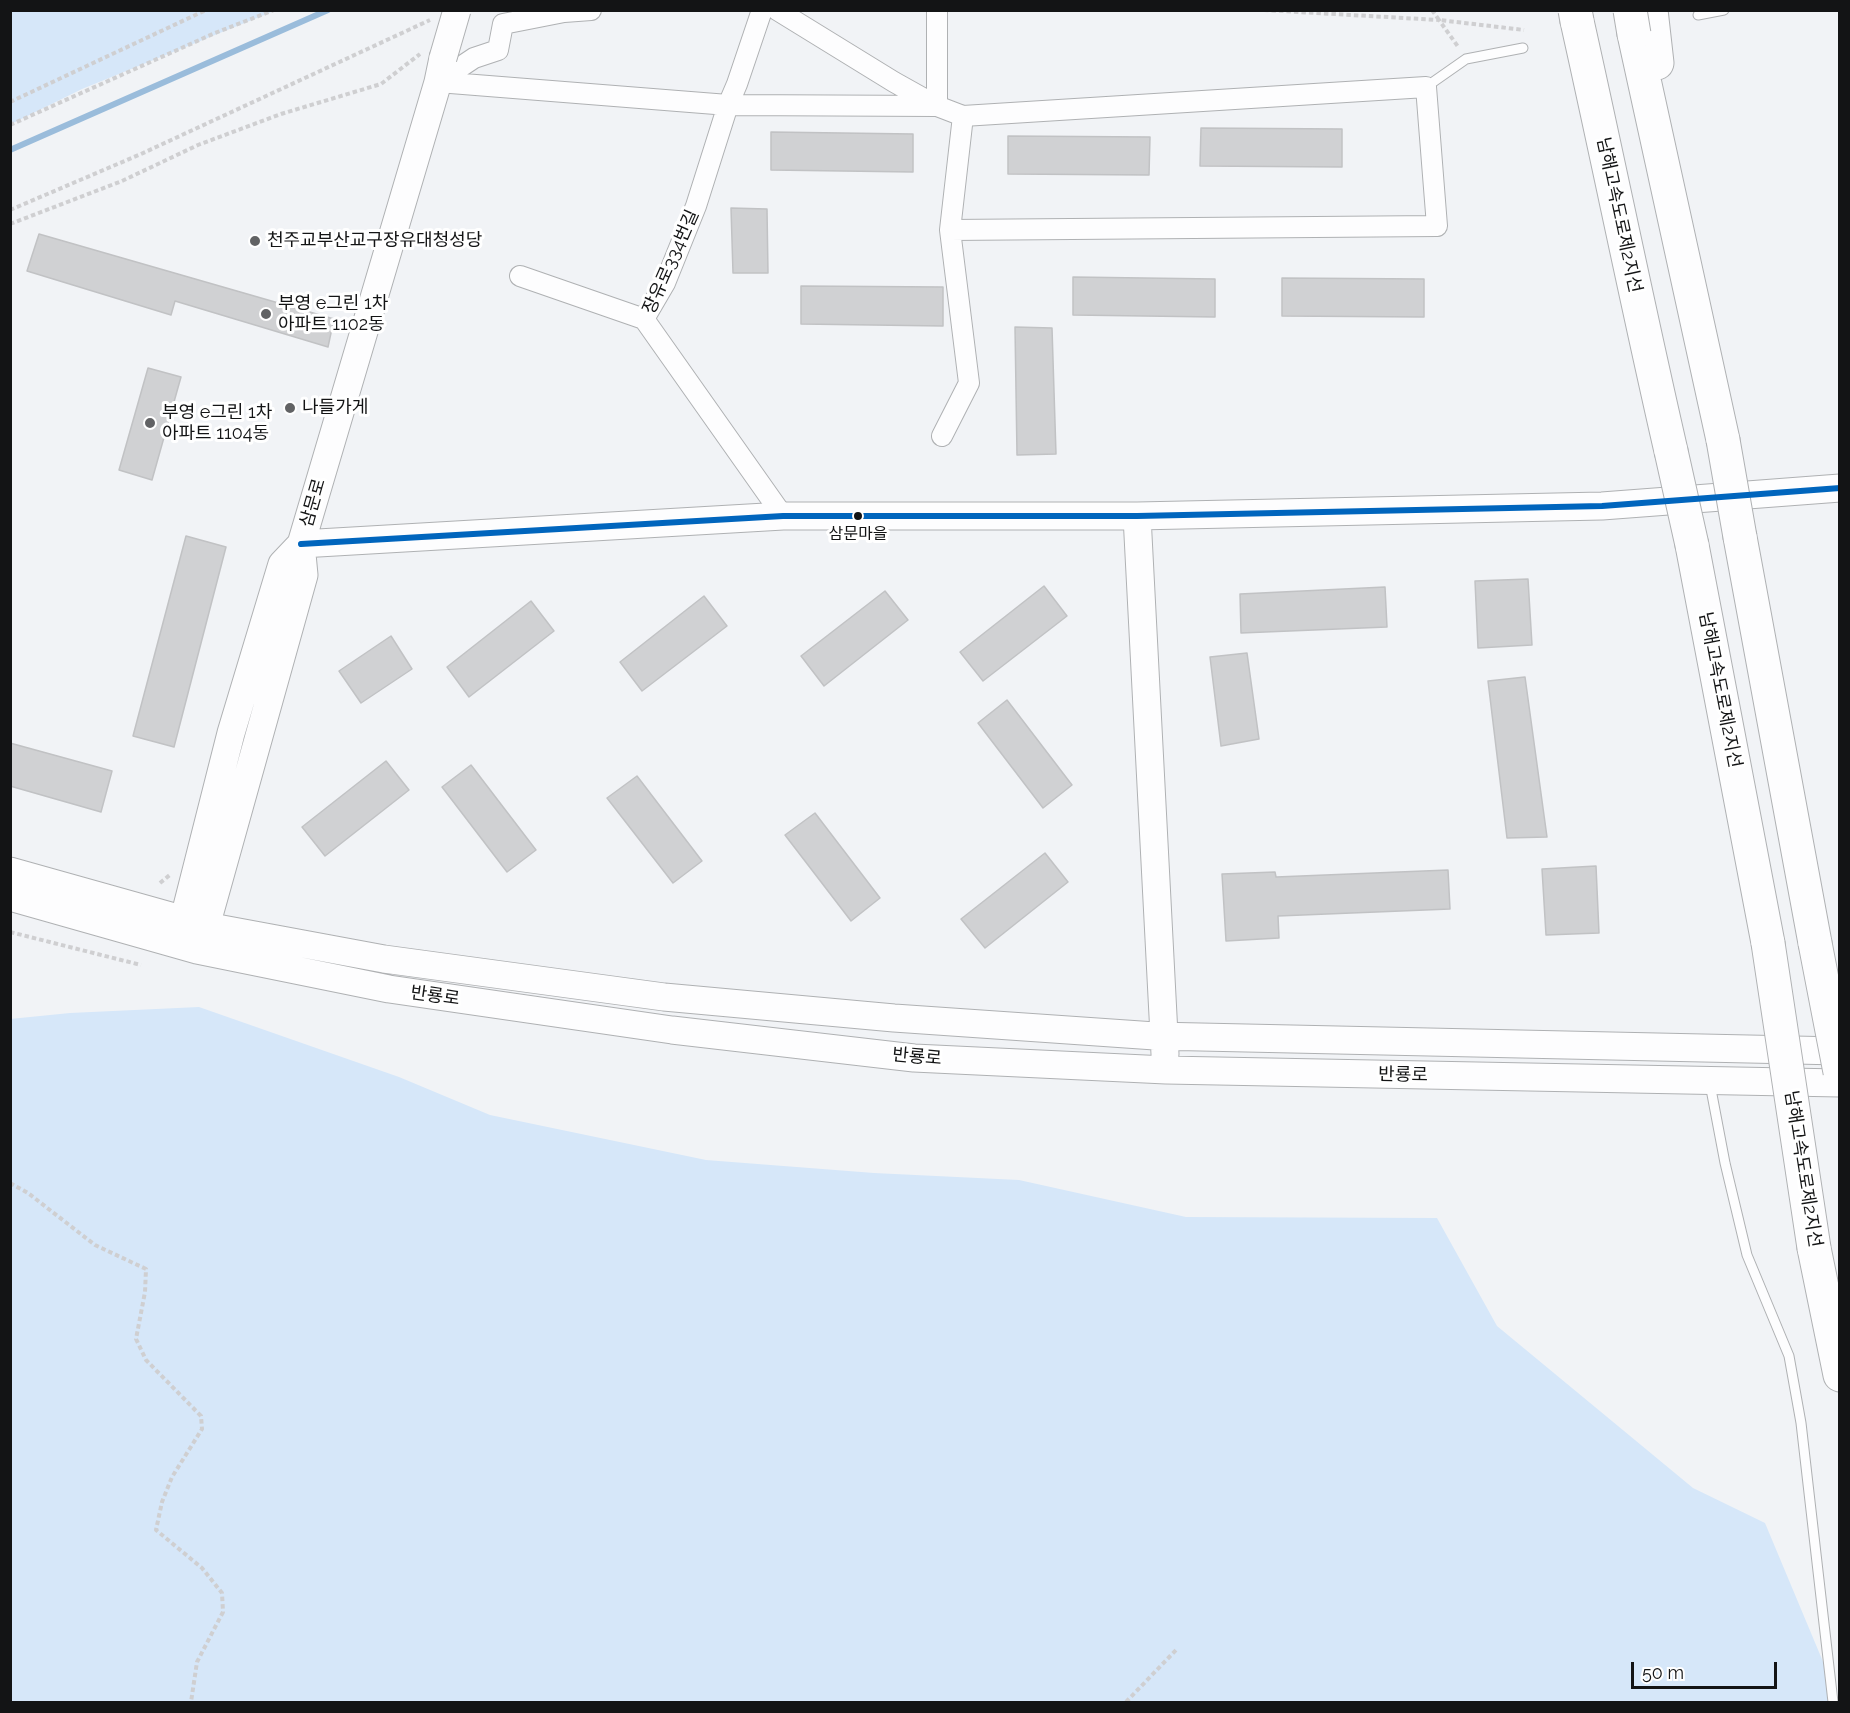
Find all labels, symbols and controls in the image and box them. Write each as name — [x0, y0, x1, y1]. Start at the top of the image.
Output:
street label: 남해고속도로제2지선 — [1592, 135, 1646, 295]
street label: 장유로334번길 — [638, 207, 704, 317]
place label: 천주교부산교구장유대청성당 — [267, 230, 482, 252]
marker: 천주교부산교구장유대청성당 — [248, 234, 262, 248]
place label: 부영 e그린 1차 아파트 1102동 — [278, 293, 388, 336]
marker: 부영 e그린 1차 아파트 1102동 — [259, 307, 273, 321]
place label: 나들가게 — [302, 397, 368, 419]
marker: 나들가게 — [283, 401, 297, 415]
place label: 부영 e그린 1차 아파트 1104동 — [162, 402, 272, 444]
marker: 부영 e그린 1차 아파트 1104동 — [143, 416, 157, 430]
street label: 삼문로 — [296, 476, 330, 530]
marker: 삼문마을 — [852, 510, 864, 522]
place label: 삼문마을 — [829, 524, 887, 544]
street label: 남해고속도로제2지선 — [1694, 610, 1746, 770]
street label: 반룡로 — [409, 982, 461, 1010]
street label: 반룡로 — [891, 1044, 943, 1070]
street label: 반룡로 — [1378, 1064, 1428, 1086]
street label: 남해고속도로제2지선 — [1780, 1089, 1826, 1249]
scale bar — [1634, 1650, 1780, 1688]
text: 50 m — [1642, 1662, 1684, 1683]

